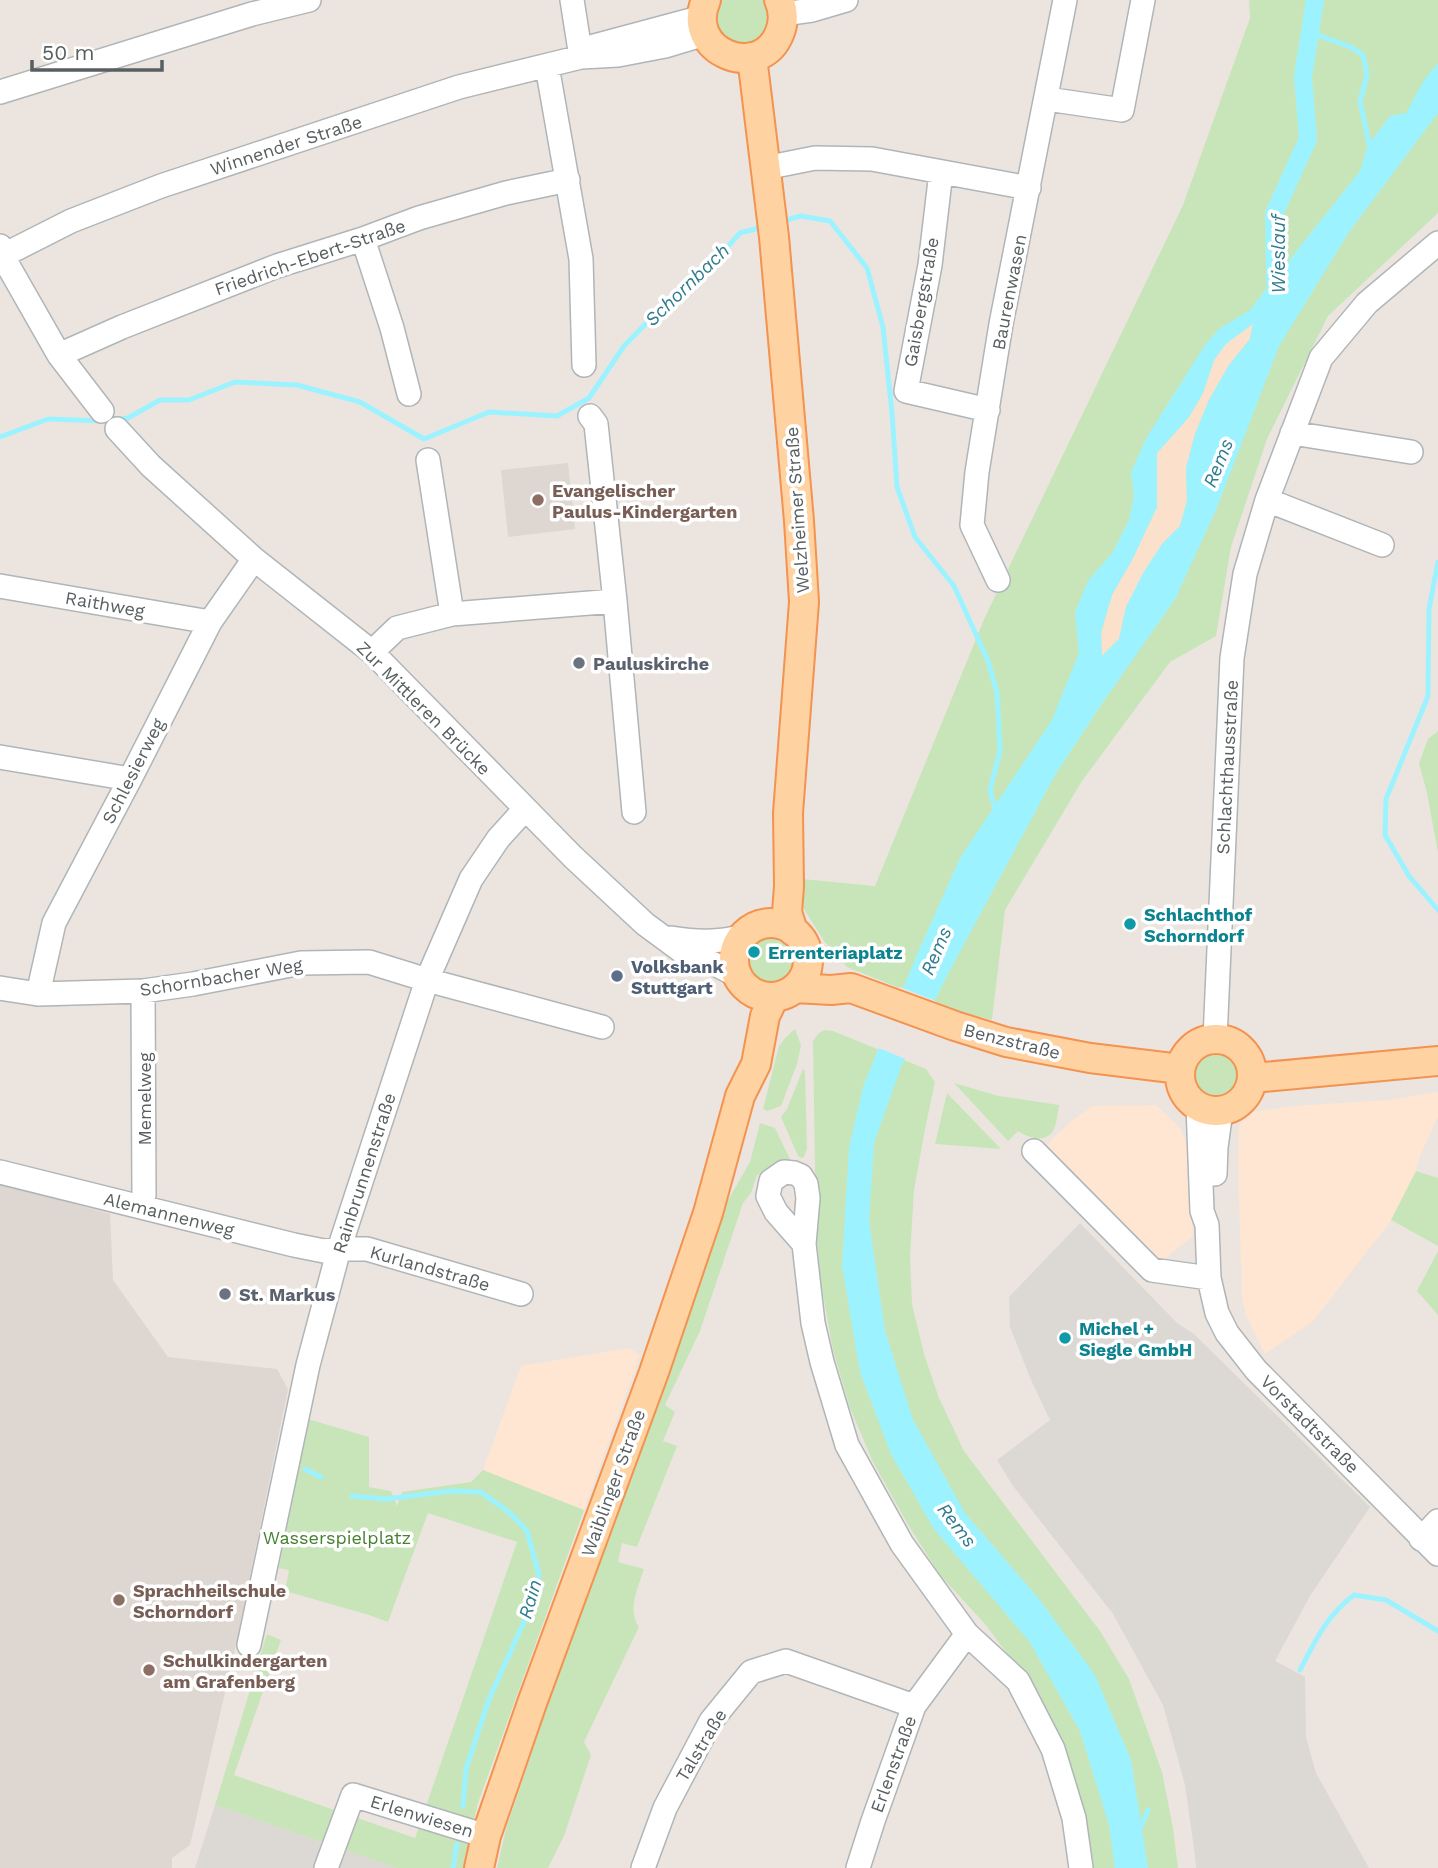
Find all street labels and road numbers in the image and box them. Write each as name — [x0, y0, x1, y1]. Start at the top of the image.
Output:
street label: Winnender Straße — [207, 111, 365, 179]
street label: Friedrich-Ebert-Straße — [212, 214, 408, 300]
street label: Baurenwasen — [987, 232, 1031, 352]
street label: Gaisbergstraße — [899, 235, 943, 369]
street label: Welzheimer Straße — [781, 426, 813, 594]
street label: Raithweg — [64, 587, 147, 621]
street label: Zur Mittleren Brücke — [353, 637, 495, 779]
street label: Schlachthausstraße — [1212, 679, 1242, 855]
street label: Schlesierweg — [97, 714, 169, 827]
street label: Schornbacher Weg — [138, 954, 304, 1000]
street label: Benzstraße — [962, 1019, 1062, 1063]
street label: Memelweg — [134, 1052, 155, 1146]
street label: Rainbrunnenstraße — [328, 1090, 400, 1256]
street label: Alemannenweg — [102, 1188, 237, 1240]
street label: Kurlandstraße — [368, 1241, 492, 1295]
street label: Vorstadtstraße — [1256, 1370, 1364, 1478]
street label: Waiblinger Straße — [577, 1407, 649, 1559]
street label: Talstraße — [671, 1705, 731, 1785]
street label: Erlenstraße — [866, 1713, 920, 1815]
street label: Erlenwiesen — [368, 1790, 476, 1842]

